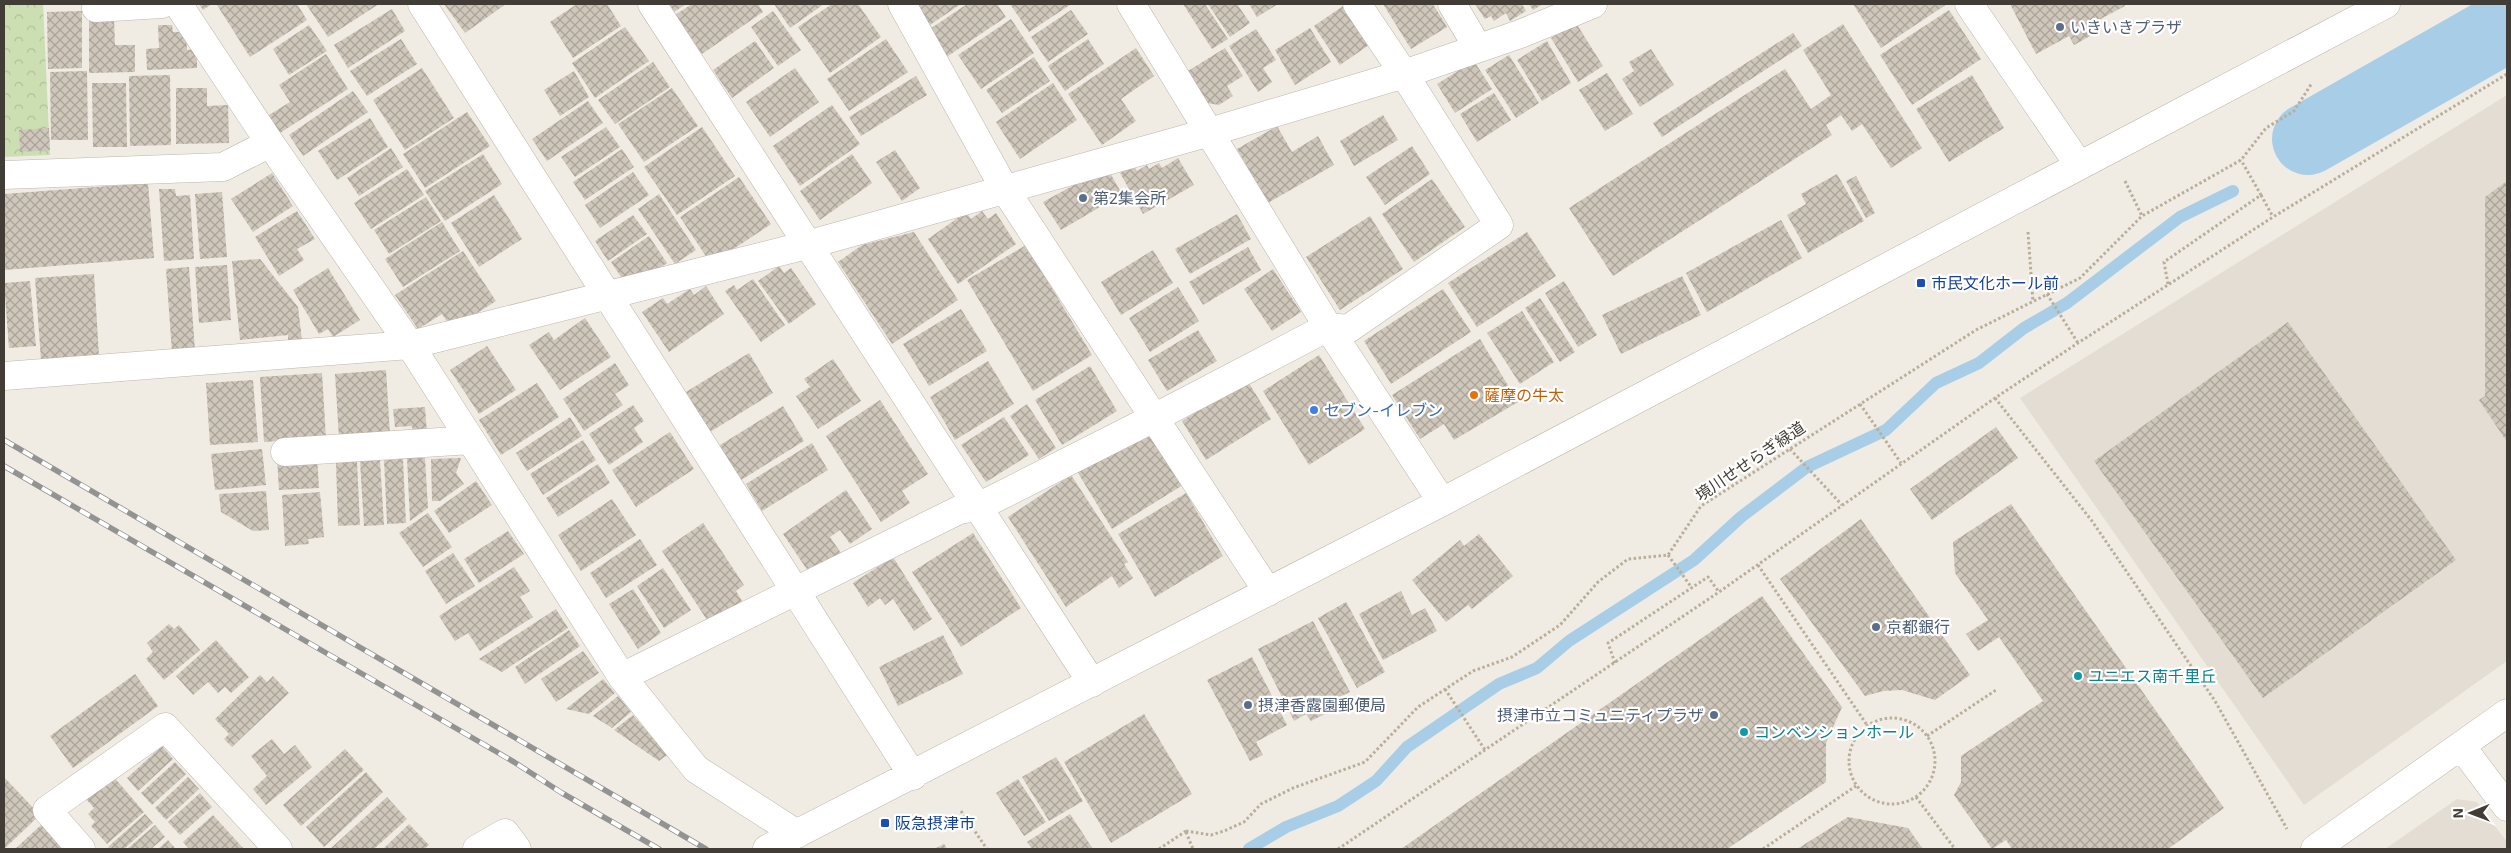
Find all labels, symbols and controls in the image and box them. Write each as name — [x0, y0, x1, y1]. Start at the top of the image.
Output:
place label: いきいきプラザ — [2070, 17, 2182, 36]
marker: いきいきプラザ — [2054, 21, 2066, 33]
place label: 第2集会所 — [1093, 188, 1166, 207]
marker: 第2集会所 — [1077, 192, 1089, 204]
place label: 市民文化ホール前 — [1931, 273, 2059, 292]
marker: 市民文化ホール前 — [1915, 277, 1927, 289]
place label: 薩摩の牛太 — [1484, 385, 1564, 404]
marker: 薩摩の牛太 — [1468, 389, 1480, 401]
place label: セブン-イレブン — [1324, 400, 1443, 419]
marker: セブン-イレブン — [1308, 404, 1320, 416]
street label: 境川せせらぎ緑道 — [1691, 417, 1808, 504]
place label: 京都銀行 — [1886, 617, 1950, 636]
marker: 京都銀行 — [1870, 621, 1882, 633]
place label: ユニエス南千里丘 — [2088, 666, 2216, 685]
marker: ユニエス南千里丘 — [2072, 670, 2084, 682]
place label: 摂津香露園郵便局 — [1258, 695, 1386, 714]
marker: 摂津香露園郵便局 — [1242, 699, 1254, 711]
place label: 摂津市立コミュニティプラザ — [1497, 705, 1704, 724]
marker: 摂津市立コミュニティプラザ — [1708, 709, 1720, 721]
place label: コンベンションホール — [1754, 722, 1914, 741]
marker: コンベンションホール — [1738, 726, 1750, 738]
north arrow — [2446, 788, 2496, 838]
text: N — [2449, 808, 2466, 818]
place label: 阪急摂津市 — [895, 813, 975, 832]
marker: 阪急摂津市 — [879, 817, 891, 829]

